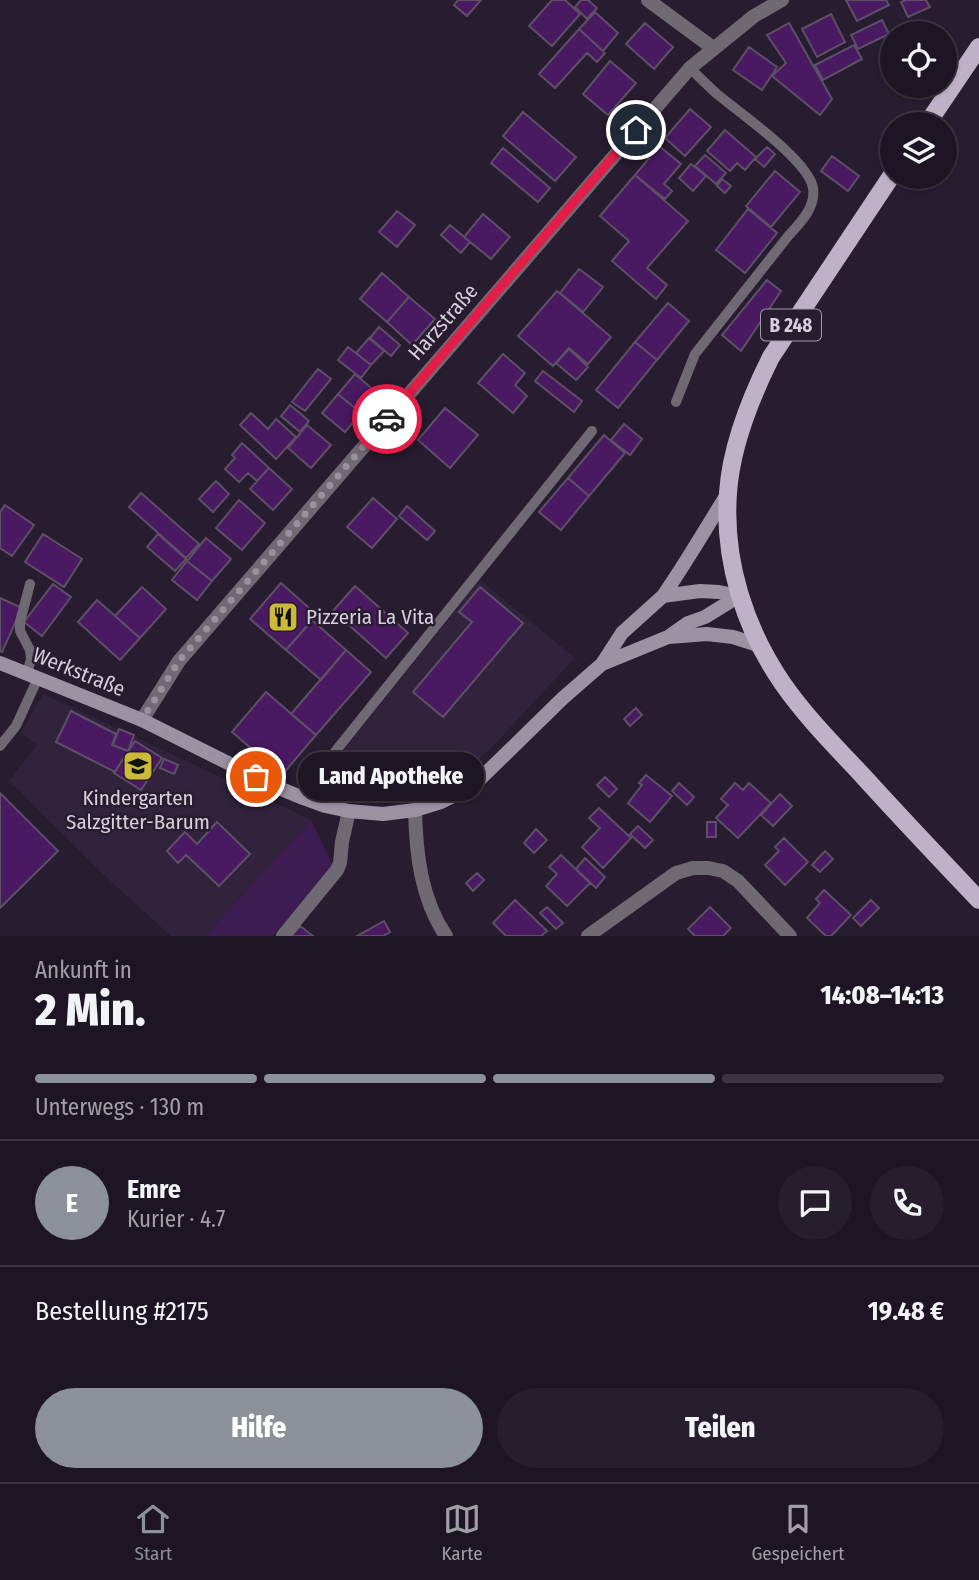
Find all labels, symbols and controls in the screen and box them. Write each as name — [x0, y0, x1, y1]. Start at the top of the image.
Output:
map controls — [880, 21, 957, 189]
button: locate — [880, 21, 957, 98]
pin — [606, 100, 666, 160]
icon: home — [617, 111, 655, 149]
button: layers — [880, 112, 957, 189]
street label: Harzstraße — [403, 278, 483, 366]
road number: B 248 — [761, 310, 821, 340]
courier — [352, 384, 422, 454]
icon: car — [368, 400, 406, 438]
restaurant icon: Pizzeria La Vita — [266, 600, 300, 634]
place label: Pizzeria La Vita — [306, 604, 434, 630]
street label: Werkstraße — [29, 642, 129, 702]
pin — [226, 747, 286, 807]
school or university icon: Kindergarten Salzgitter-Barum — [121, 749, 155, 783]
callout: Land Apotheke — [298, 752, 484, 802]
icon: bag — [237, 758, 275, 796]
text: Land Apotheke — [319, 762, 463, 790]
place label: Kindergarten Salzgitter-Barum — [66, 785, 210, 835]
text: Ankunft in — [35, 956, 132, 984]
text: 14:08–14:13 — [820, 980, 944, 1011]
text: 2 Min. — [35, 982, 146, 1037]
text: Unterwegs · 130 m — [35, 1093, 204, 1121]
button: chat — [778, 1166, 852, 1240]
button: phone — [870, 1166, 944, 1240]
text: Emre — [127, 1174, 181, 1205]
text: E — [66, 1188, 78, 1219]
text: Kurier · 4.7 — [127, 1205, 225, 1233]
text: Bestellung #2175 — [35, 1296, 209, 1327]
text: 19.48 € — [868, 1296, 944, 1327]
button: Hilfe — [35, 1388, 483, 1468]
button: Teilen — [497, 1388, 944, 1468]
tab: Start — [134, 1500, 172, 1565]
tab: Karte — [441, 1500, 483, 1565]
tab: Gespeichert — [751, 1500, 845, 1565]

